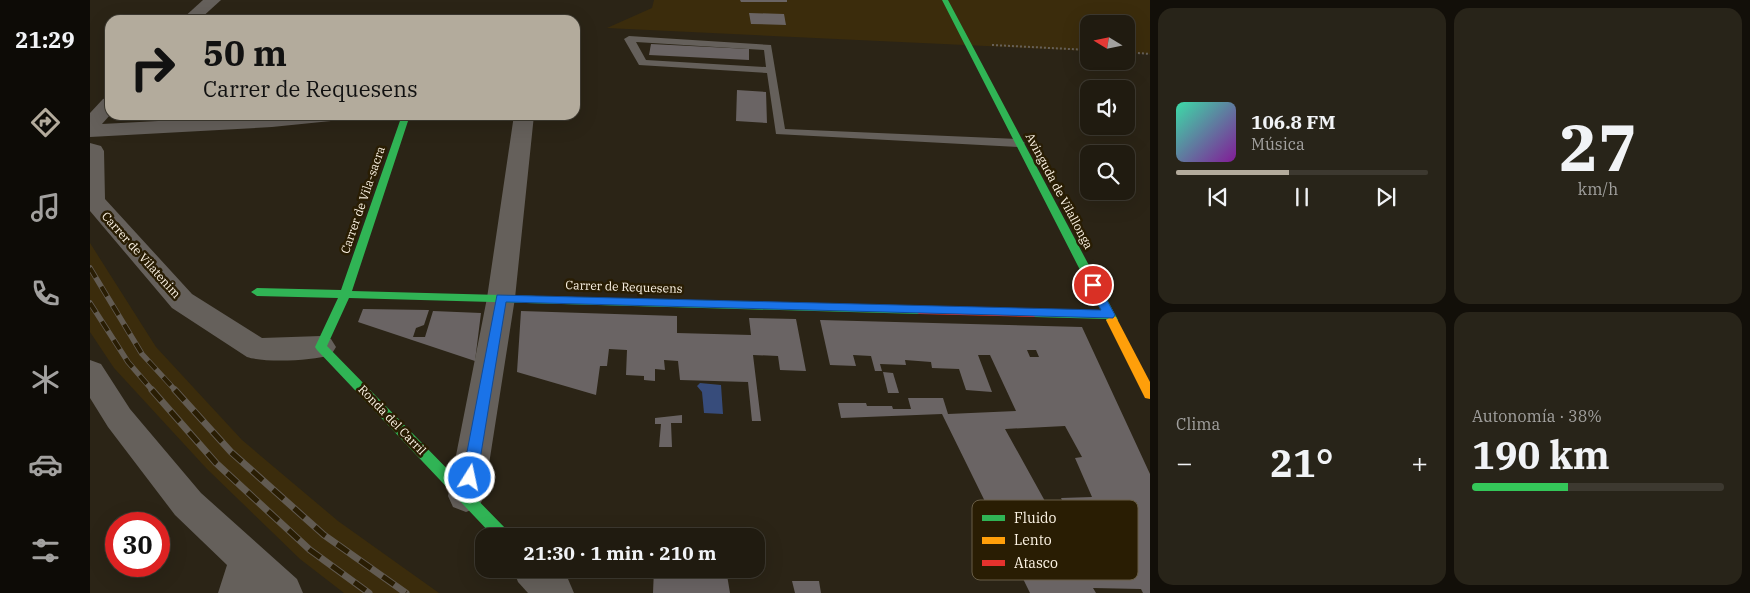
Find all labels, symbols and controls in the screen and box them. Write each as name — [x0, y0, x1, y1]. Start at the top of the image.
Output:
north arrow — [1080, 15, 1135, 70]
map controls — [1080, 15, 1135, 200]
text: 21:29 — [15, 25, 75, 54]
text: 50 m — [203, 30, 287, 76]
icon: right — [120, 35, 185, 100]
text: Carrer de Requesens — [203, 74, 418, 103]
button: sound — [1080, 80, 1135, 135]
text: 27 — [1559, 104, 1637, 189]
icon: directions — [28, 105, 63, 140]
text: 106.8 FM — [1251, 110, 1336, 134]
street label: Avinguda de Vilallonga — [1022, 130, 1097, 252]
text: Música — [1251, 134, 1305, 154]
street label: Carrer de Vila-sacra — [337, 144, 388, 256]
button: search — [1080, 145, 1135, 200]
text: km/h — [1578, 179, 1618, 199]
icon: previous — [1204, 183, 1232, 211]
icon: pause — [1288, 183, 1316, 211]
icon: next — [1372, 183, 1400, 211]
icon: music — [28, 190, 63, 225]
street label: Carrer de Vilatenim — [99, 208, 184, 301]
pin — [1072, 264, 1114, 306]
icon: arrive — [1079, 271, 1107, 299]
icon: phone — [28, 276, 63, 311]
street label: Carrer de Requesens — [565, 277, 683, 296]
icon: climate — [28, 362, 63, 397]
street label: Ronda del Carril — [355, 382, 430, 458]
text: Autonomía · 38% — [1472, 406, 1602, 426]
text: Clima — [1176, 414, 1220, 434]
text: 190 km — [1472, 430, 1610, 479]
text: 21° — [1270, 438, 1334, 487]
text: − — [1176, 444, 1193, 481]
text: + — [1411, 444, 1428, 481]
icon: car — [28, 447, 63, 482]
position arrow — [443, 451, 495, 503]
legend — [972, 500, 1138, 580]
text: Fluido — [1014, 509, 1057, 527]
speed limit sign: 30 — [105, 512, 170, 577]
text: Lento — [1014, 531, 1052, 549]
icon: filters — [28, 533, 63, 568]
text: 21:30 · 1 min · 210 m — [524, 541, 716, 565]
text: Atasco — [1014, 554, 1058, 572]

